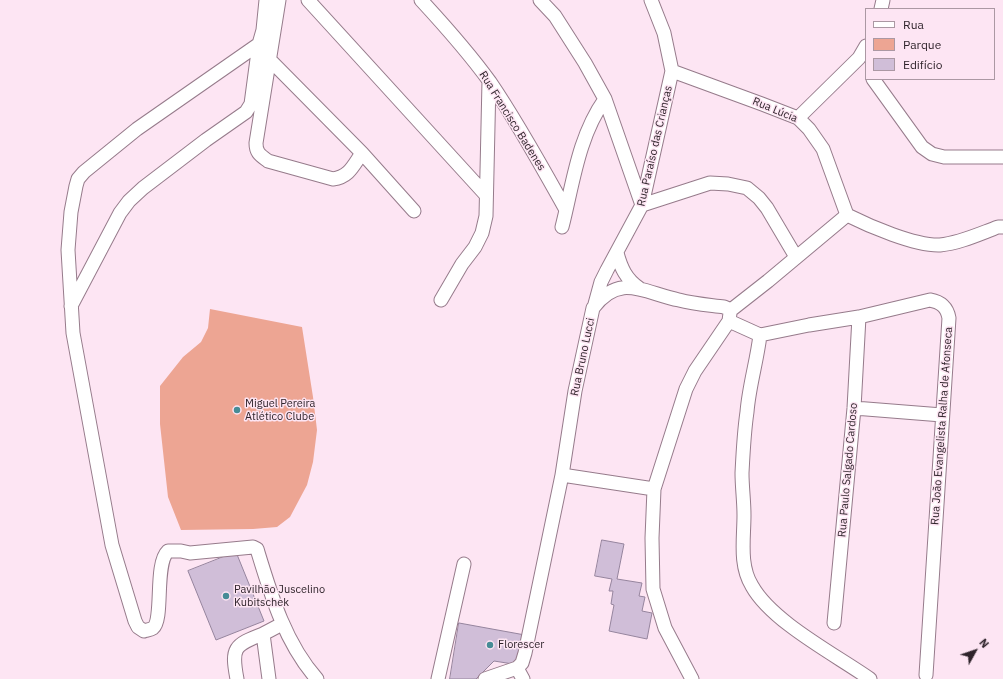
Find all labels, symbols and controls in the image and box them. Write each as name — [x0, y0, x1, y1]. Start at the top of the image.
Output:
legend — [865, 8, 995, 80]
text: Rua — [903, 17, 924, 32]
text: Parque — [903, 37, 941, 52]
text: Edifício — [903, 57, 942, 72]
street label: Rua Francisco Badenes — [476, 69, 548, 173]
street label: Rua Paraíso das Crianças — [635, 84, 675, 208]
street label: Rua Lúcia — [751, 95, 799, 125]
street label: Rua Bruno Lucci — [568, 317, 598, 397]
street label: Rua João Evangelista Ralha de Afonseca — [928, 327, 956, 525]
place label: Miguel Pereira Atlético Clube — [245, 397, 315, 423]
street label: Rua Paulo Salgado Cardoso — [836, 402, 860, 538]
marker: Miguel Pereira Atlético Clube — [232, 405, 242, 415]
place label: Pavilhão Juscelino Kubitschek — [234, 583, 325, 609]
marker: Pavilhão Juscelino Kubitschek — [221, 591, 231, 601]
north arrow — [955, 631, 995, 671]
text: N — [976, 636, 992, 651]
place label: Florescer — [498, 638, 544, 652]
marker: Florescer — [485, 640, 495, 650]

